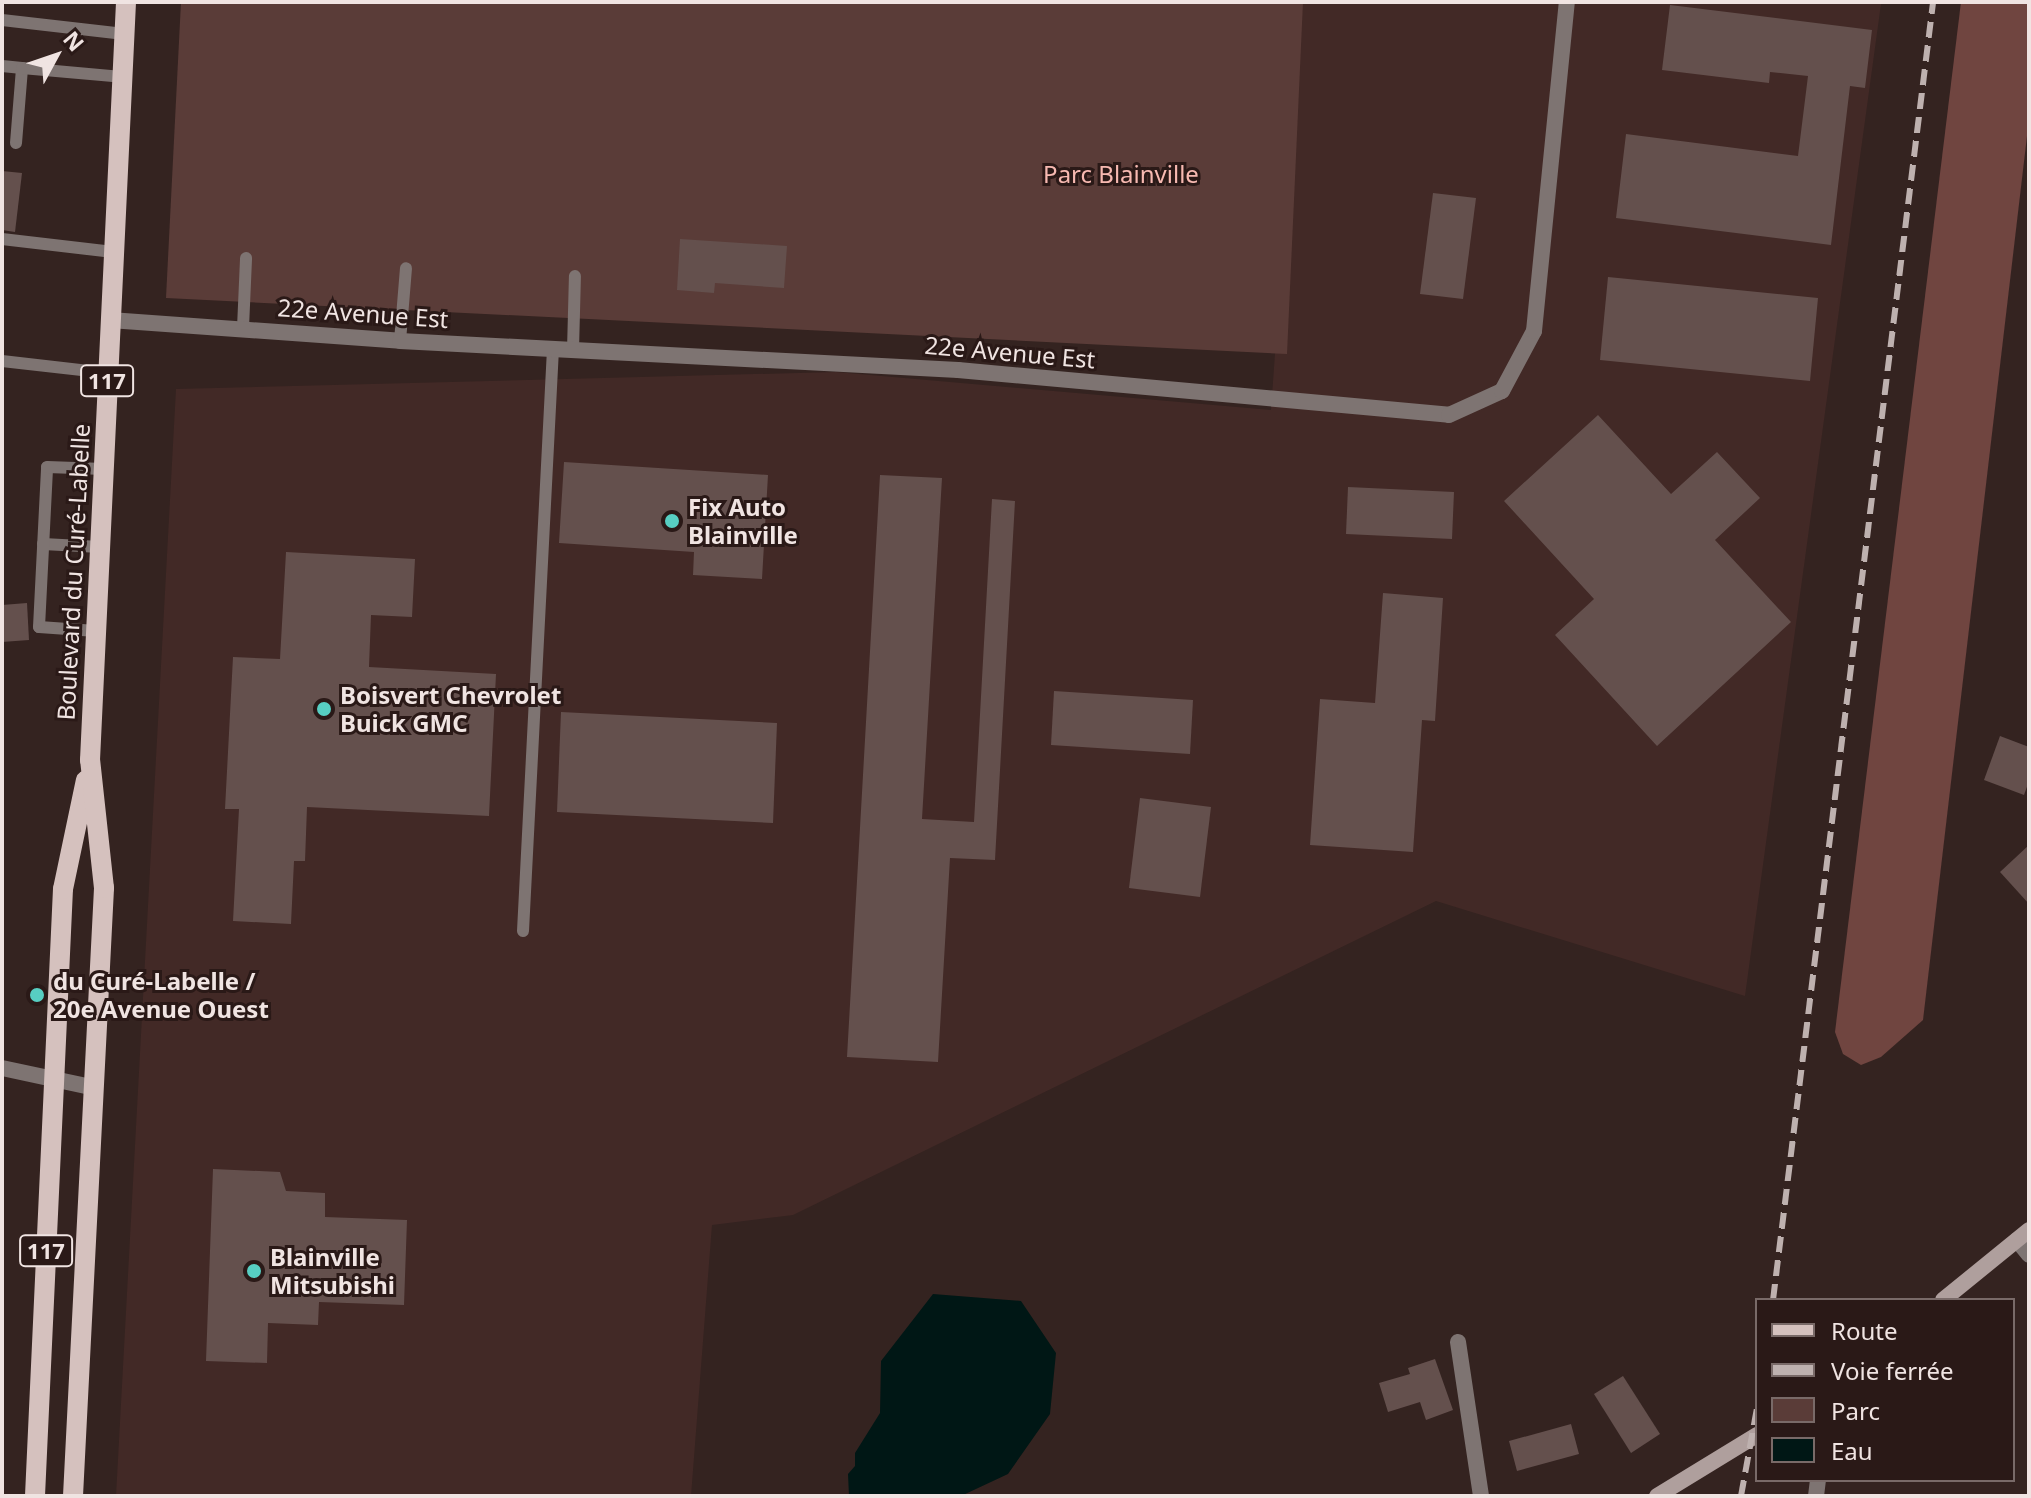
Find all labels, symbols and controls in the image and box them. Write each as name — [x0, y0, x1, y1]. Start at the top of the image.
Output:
north arrow — [16, 16, 96, 96]
text: N — [57, 24, 92, 57]
park label: Parc Blainville — [1043, 160, 1199, 188]
street label: 22e Avenue Est — [277, 293, 449, 333]
street label: 22e Avenue Est — [923, 330, 1097, 374]
road number: 117 — [79, 363, 135, 399]
street label: Boulevard du Curé-Labelle — [51, 423, 95, 721]
place label: Fix Auto Blainville — [688, 493, 798, 549]
marker: Fix Auto Blainville — [663, 512, 681, 530]
place label: Boisvert Chevrolet Buick GMC — [340, 681, 561, 737]
marker: Boisvert Chevrolet Buick GMC — [315, 700, 333, 718]
place label: du Curé-Labelle / 20e Avenue Ouest — [53, 967, 269, 1023]
marker: du Curé-Labelle / 20e Avenue Ouest — [28, 986, 46, 1004]
road number: 117 — [18, 1233, 74, 1269]
place label: Blainville Mitsubishi — [270, 1243, 395, 1299]
marker: Blainville Mitsubishi — [245, 1262, 263, 1280]
legend — [1755, 1298, 2015, 1482]
text: Route — [1831, 1314, 1897, 1347]
text: Voie ferrée — [1831, 1354, 1954, 1387]
text: Parc — [1831, 1394, 1880, 1427]
text: Eau — [1831, 1434, 1873, 1467]

